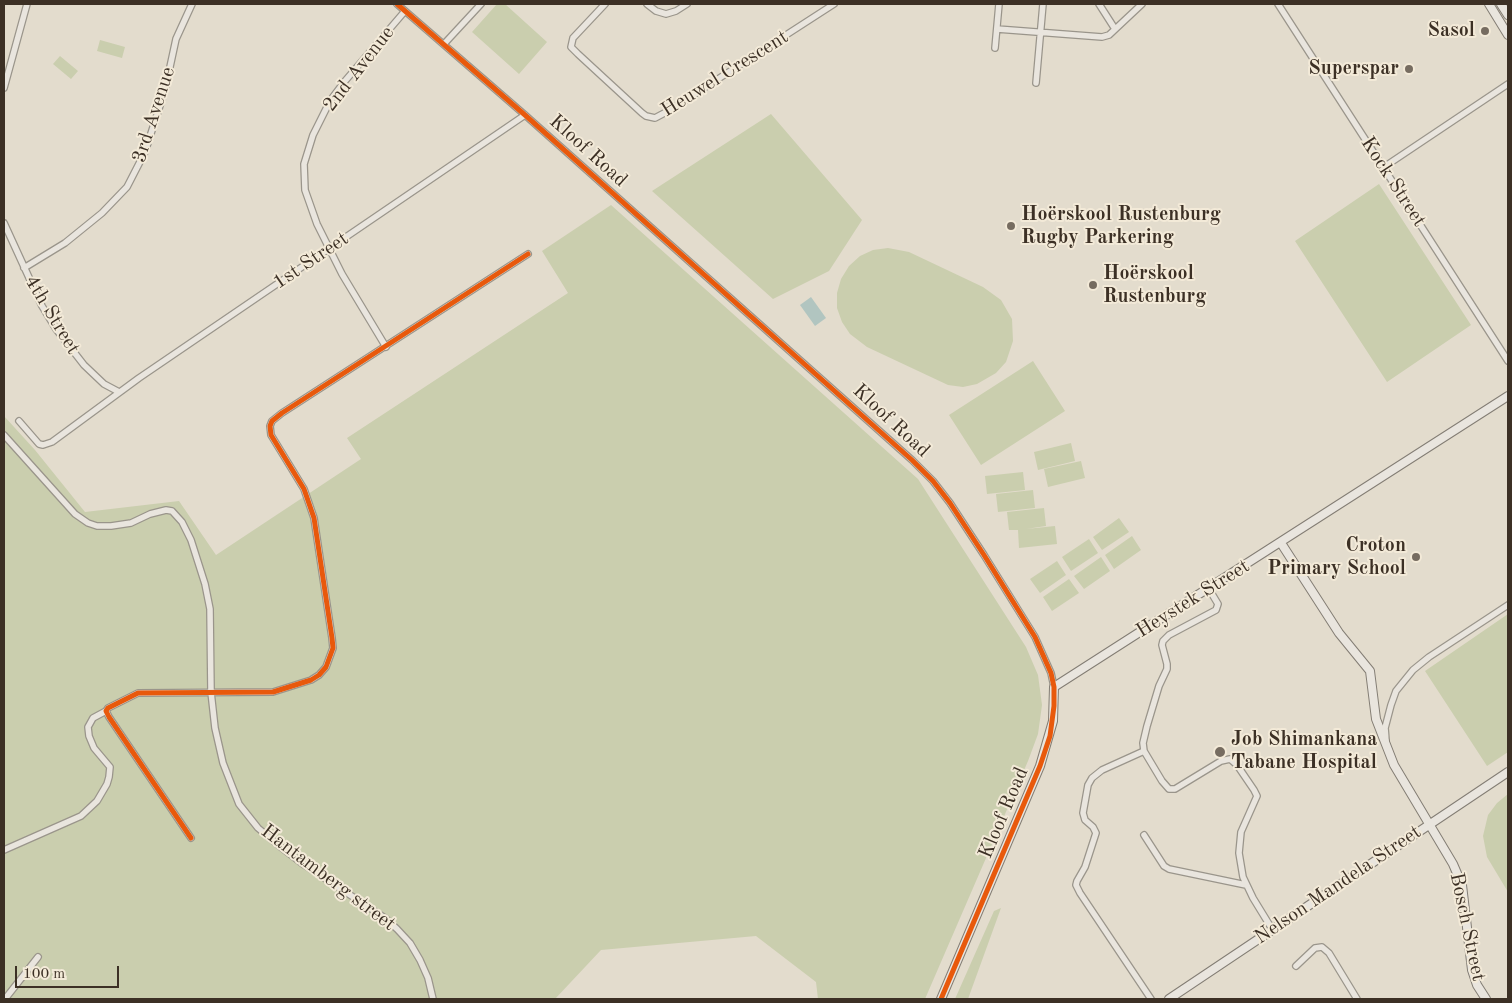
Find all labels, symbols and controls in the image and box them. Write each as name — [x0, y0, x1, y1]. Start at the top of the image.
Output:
place label: Sasol — [1428, 19, 1475, 43]
street label: 2nd Avenue — [318, 21, 400, 117]
street label: Heuwel Crescent — [657, 25, 793, 123]
marker: Sasol — [1479, 25, 1491, 37]
place label: Superspar — [1308, 57, 1399, 81]
marker: Superspar — [1403, 63, 1415, 75]
street label: 3rd Avenue — [127, 64, 181, 166]
street label: Kloof Road — [544, 110, 632, 192]
street label: Kock Street — [1355, 132, 1431, 232]
place label: Hoërskool Rustenburg Rugby Parkering — [1021, 203, 1221, 250]
marker: Hoërskool Rustenburg Rugby Parkering — [1005, 220, 1017, 232]
street label: 1st Street — [269, 227, 353, 295]
place label: Hoërskool Rustenburg — [1103, 262, 1206, 309]
street label: 4th Street — [19, 271, 85, 359]
marker: Hoërskool Rustenburg — [1087, 279, 1099, 291]
street label: Kloof Road — [847, 379, 935, 463]
place label: Croton Primary School — [1267, 534, 1406, 581]
marker: Croton Primary School — [1410, 551, 1422, 563]
street label: Heystek Street — [1132, 555, 1254, 643]
place label: Job Shimankana Tabane Hospital — [1231, 728, 1377, 775]
marker: Job Shimankana Tabane Hospital — [1213, 745, 1227, 759]
street label: Kloof Road — [974, 764, 1034, 862]
street label: Hantamberg street — [256, 820, 400, 936]
street label: Nelson Mandela Street — [1250, 820, 1426, 950]
street label: Bosch Street — [1444, 870, 1490, 984]
scale bar — [18, 956, 121, 988]
text: 100 m — [23, 967, 65, 982]

